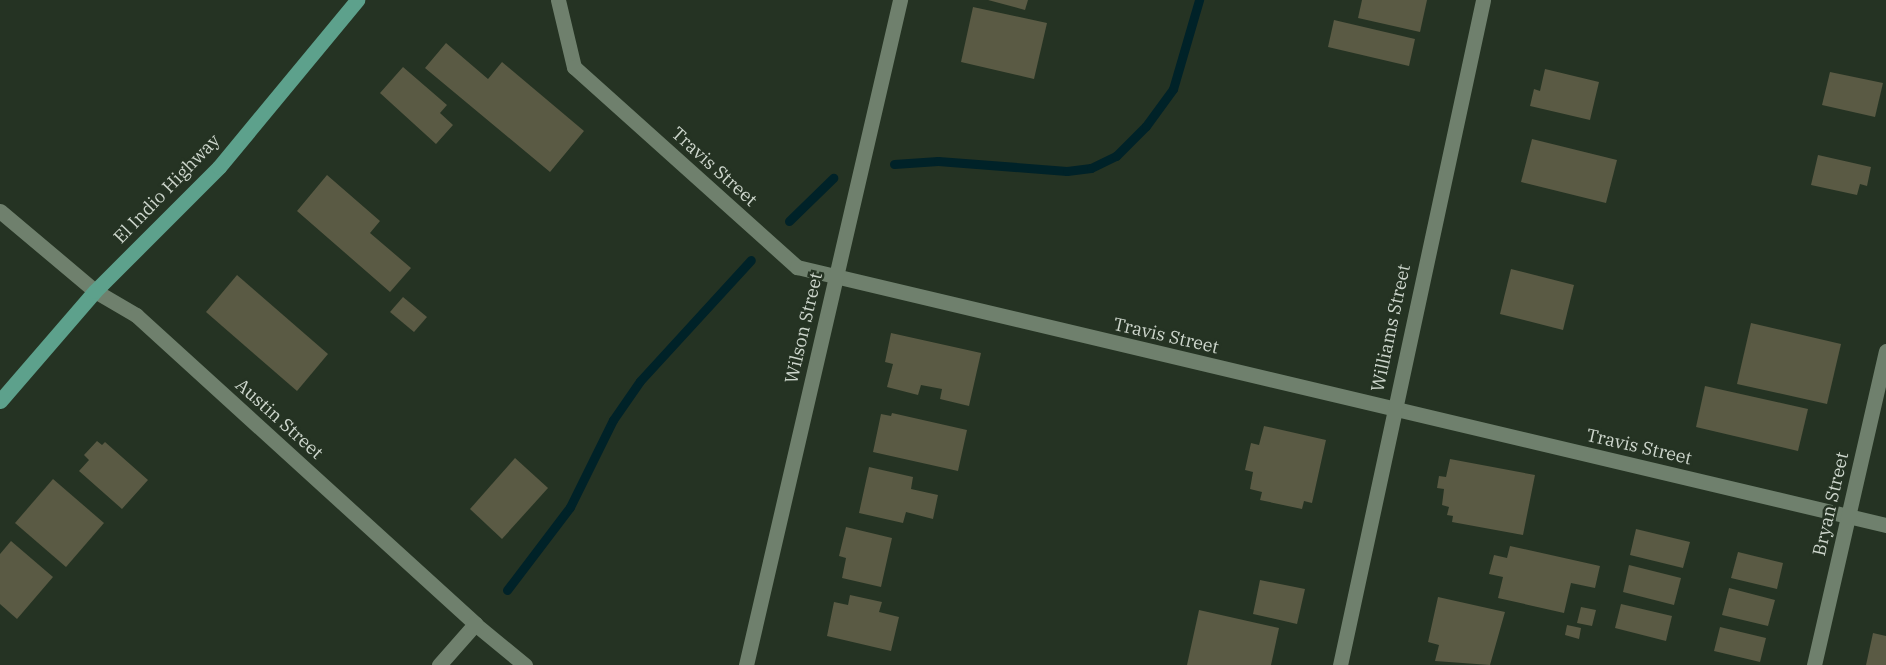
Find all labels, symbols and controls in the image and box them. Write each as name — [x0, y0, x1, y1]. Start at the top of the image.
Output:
street label: Travis Street — [667, 123, 761, 211]
street label: El Indio Highway — [109, 130, 225, 248]
street label: Williams Street — [1367, 262, 1415, 394]
street label: Wilson Street — [781, 270, 827, 386]
street label: Travis Street — [1111, 313, 1221, 359]
street label: Austin Street — [231, 374, 327, 464]
street label: Travis Street — [1584, 424, 1694, 470]
street label: Bryan Street — [1809, 450, 1853, 558]

